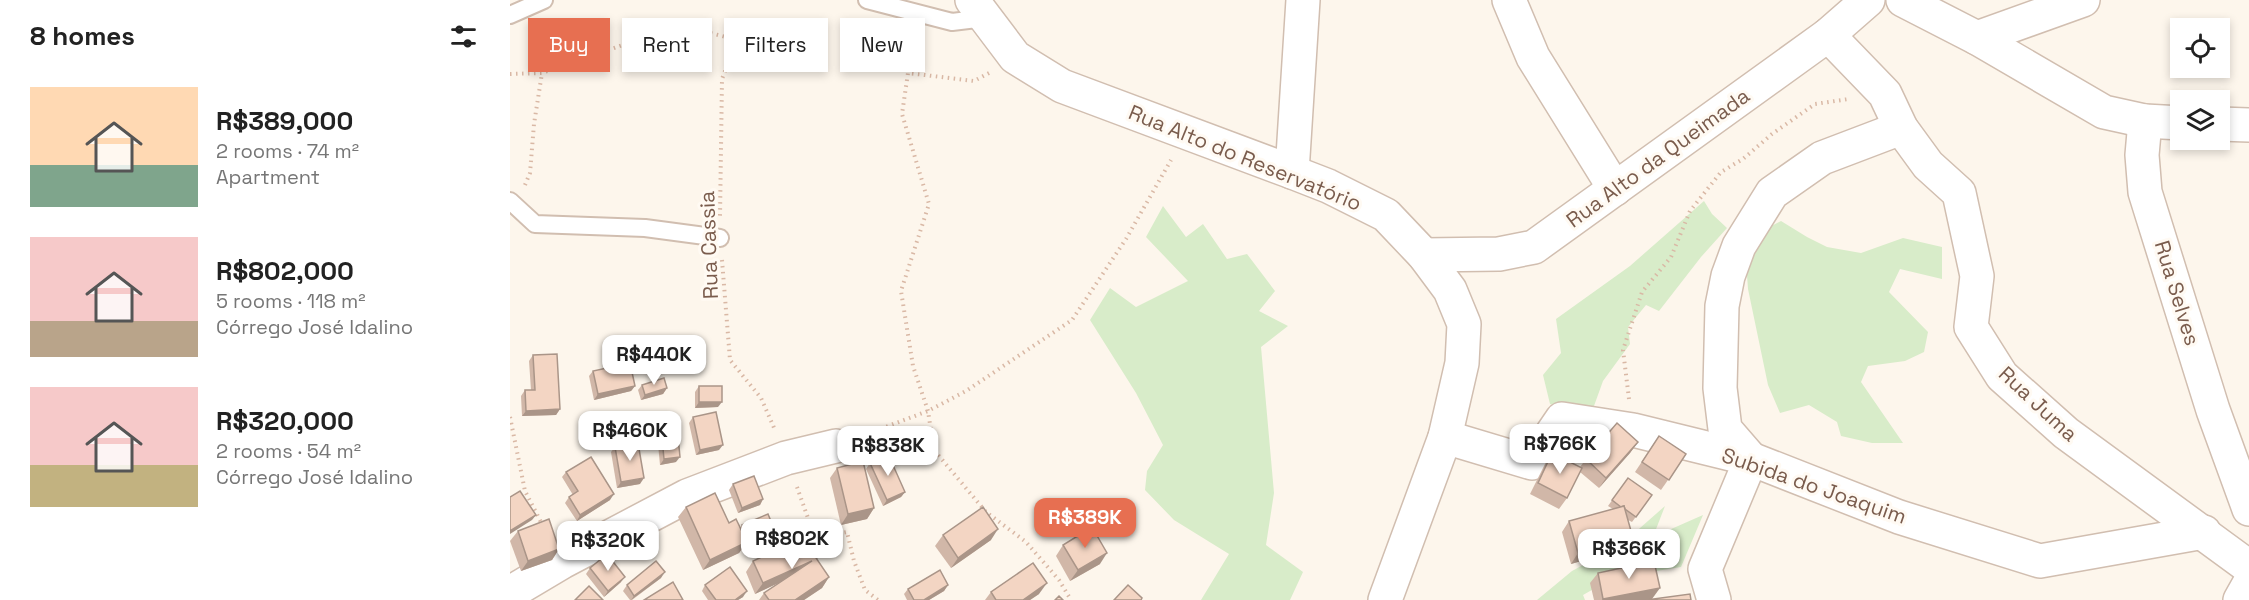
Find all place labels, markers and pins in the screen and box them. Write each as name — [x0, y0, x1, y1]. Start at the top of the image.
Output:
pin: R$440K — [605, 335, 703, 386]
pin: R$460K — [581, 411, 679, 462]
pin: R$766K — [1511, 424, 1609, 475]
pin: R$838K — [839, 426, 937, 477]
pin: R$389K — [1036, 498, 1134, 549]
pin: R$802K — [743, 519, 841, 570]
pin: R$320K — [559, 521, 657, 572]
pin: R$366K — [1580, 529, 1678, 580]

